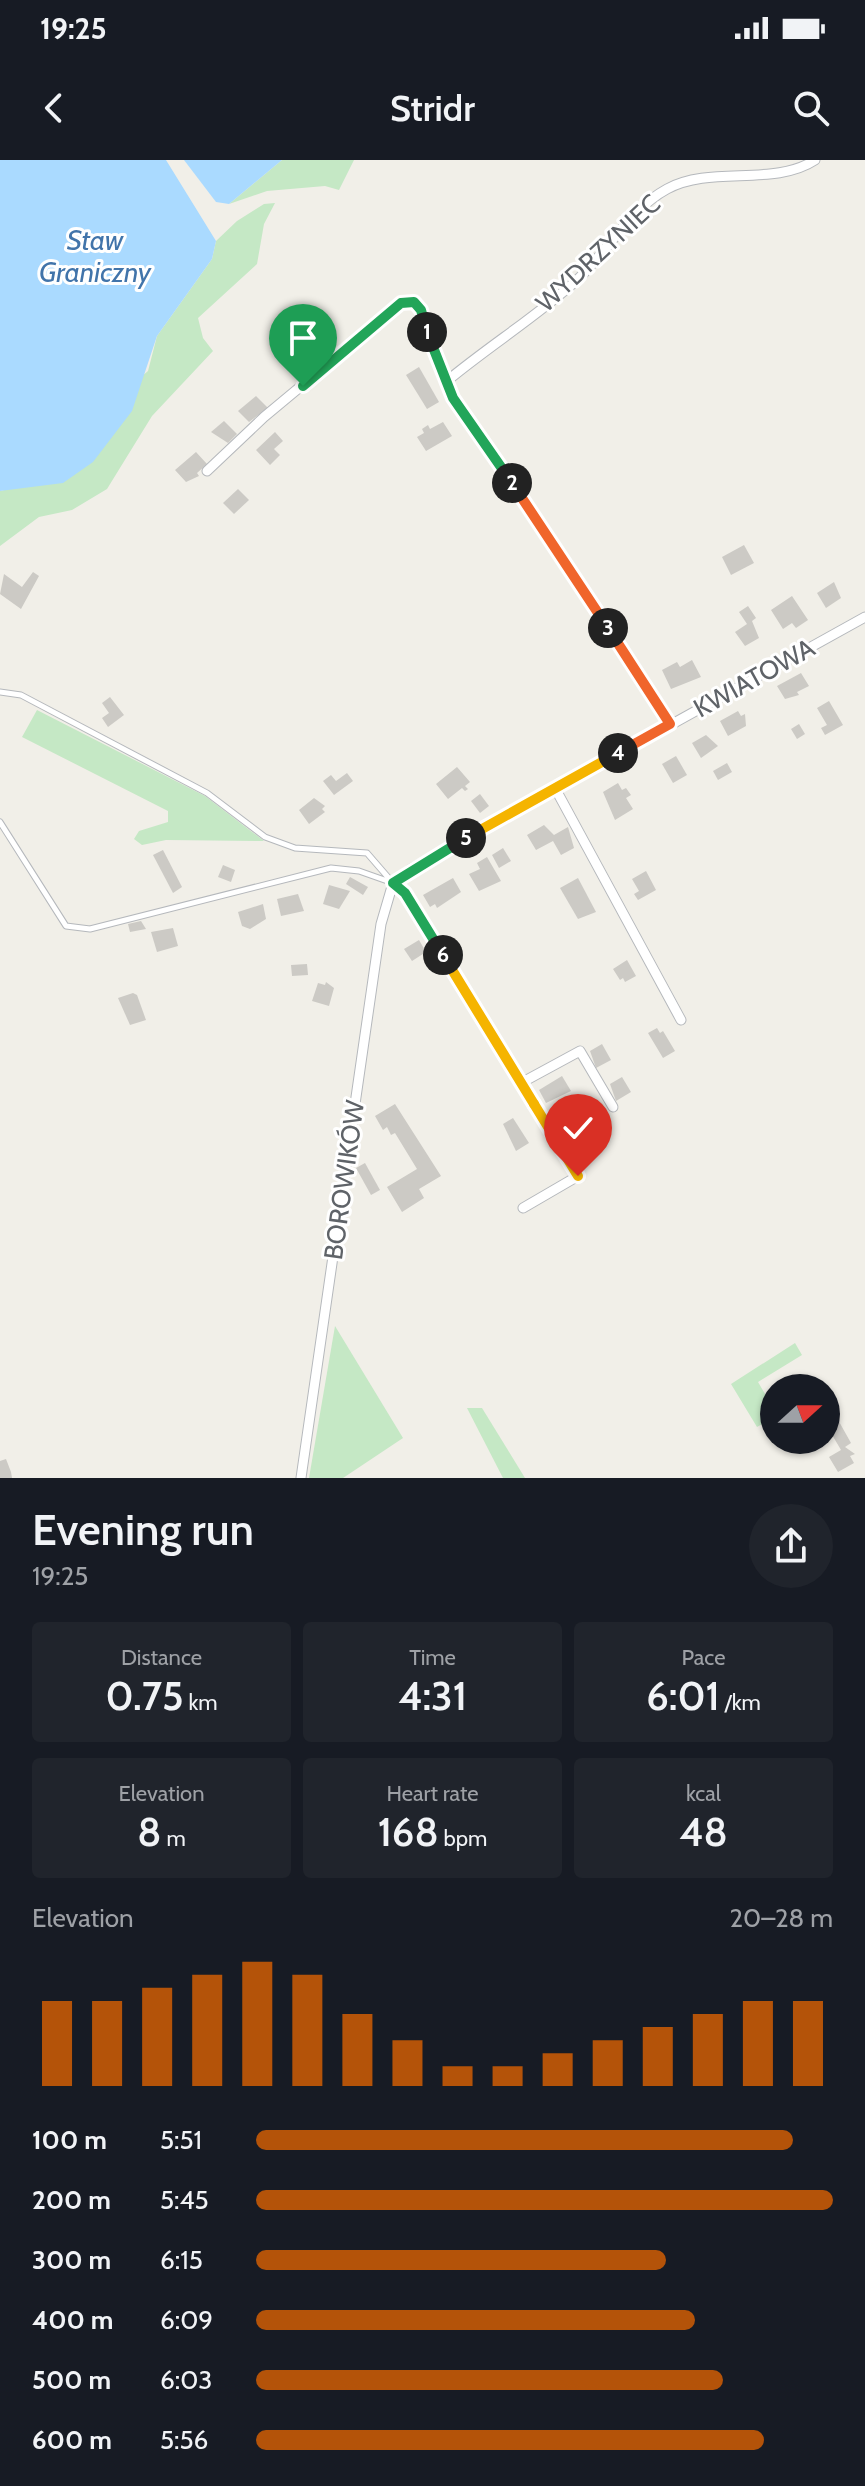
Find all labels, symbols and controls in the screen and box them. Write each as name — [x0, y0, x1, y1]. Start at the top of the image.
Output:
text: 19:25 — [40, 10, 107, 47]
icon: back — [32, 86, 76, 130]
text: Stridr — [390, 86, 475, 130]
icon: search — [789, 86, 833, 130]
street label: WYDRZYNIEC — [529, 187, 667, 319]
water label: Staw Graniczny — [39, 223, 152, 289]
pin — [269, 304, 337, 386]
pin: 1 — [407, 312, 447, 352]
icon: arrive — [281, 316, 325, 360]
text: 1 — [423, 318, 431, 345]
pin: 2 — [492, 463, 532, 503]
text: 2 — [506, 469, 518, 496]
pin: 3 — [588, 608, 628, 648]
text: 3 — [602, 614, 614, 641]
street label: KWIATOWA — [688, 632, 820, 724]
pin: 4 — [598, 733, 638, 773]
text: 4 — [611, 739, 625, 766]
pin: 5 — [446, 818, 486, 858]
text: 5 — [460, 824, 472, 851]
pin: 6 — [423, 935, 463, 975]
text: 6 — [437, 941, 449, 968]
pin — [544, 1094, 612, 1176]
street label: BOROWIKÓW — [317, 1098, 371, 1262]
icon: check — [556, 1106, 600, 1150]
north arrow — [760, 1374, 840, 1454]
map controls — [760, 1374, 840, 1454]
text: Evening run — [32, 1503, 254, 1556]
button: share — [749, 1504, 833, 1588]
text: 19:25 — [32, 1560, 88, 1592]
text: Distance — [121, 1644, 202, 1671]
text: Time — [409, 1644, 456, 1671]
text: Pace — [682, 1644, 725, 1671]
text: 0.75 — [105, 1671, 184, 1720]
text: 4:31 — [398, 1671, 467, 1720]
text: 6:01 — [646, 1671, 720, 1720]
text: km — [184, 1689, 218, 1716]
text: /km — [720, 1689, 761, 1716]
text: Elevation — [119, 1780, 204, 1807]
text: Heart rate — [386, 1780, 479, 1807]
text: kcal — [686, 1780, 721, 1807]
text: 8 — [137, 1807, 161, 1856]
text: 168 — [378, 1807, 439, 1856]
text: 48 — [679, 1807, 728, 1856]
text: m — [161, 1825, 186, 1852]
text: bpm — [439, 1825, 487, 1852]
text: Elevation — [32, 1902, 134, 1934]
text: 20–28 m — [729, 1902, 833, 1934]
text: 100 m — [32, 2124, 107, 2156]
text: 5:51 — [160, 2124, 202, 2156]
text: 200 m — [32, 2184, 111, 2216]
text: 5:45 — [160, 2184, 209, 2216]
text: 300 m — [32, 2244, 111, 2276]
text: 6:15 — [160, 2244, 203, 2276]
text: 400 m — [32, 2304, 113, 2336]
text: 6:09 — [160, 2304, 213, 2336]
text: 500 m — [32, 2364, 111, 2396]
text: 6:03 — [160, 2364, 212, 2396]
text: 600 m — [32, 2424, 112, 2456]
text: 5:56 — [160, 2424, 208, 2456]

